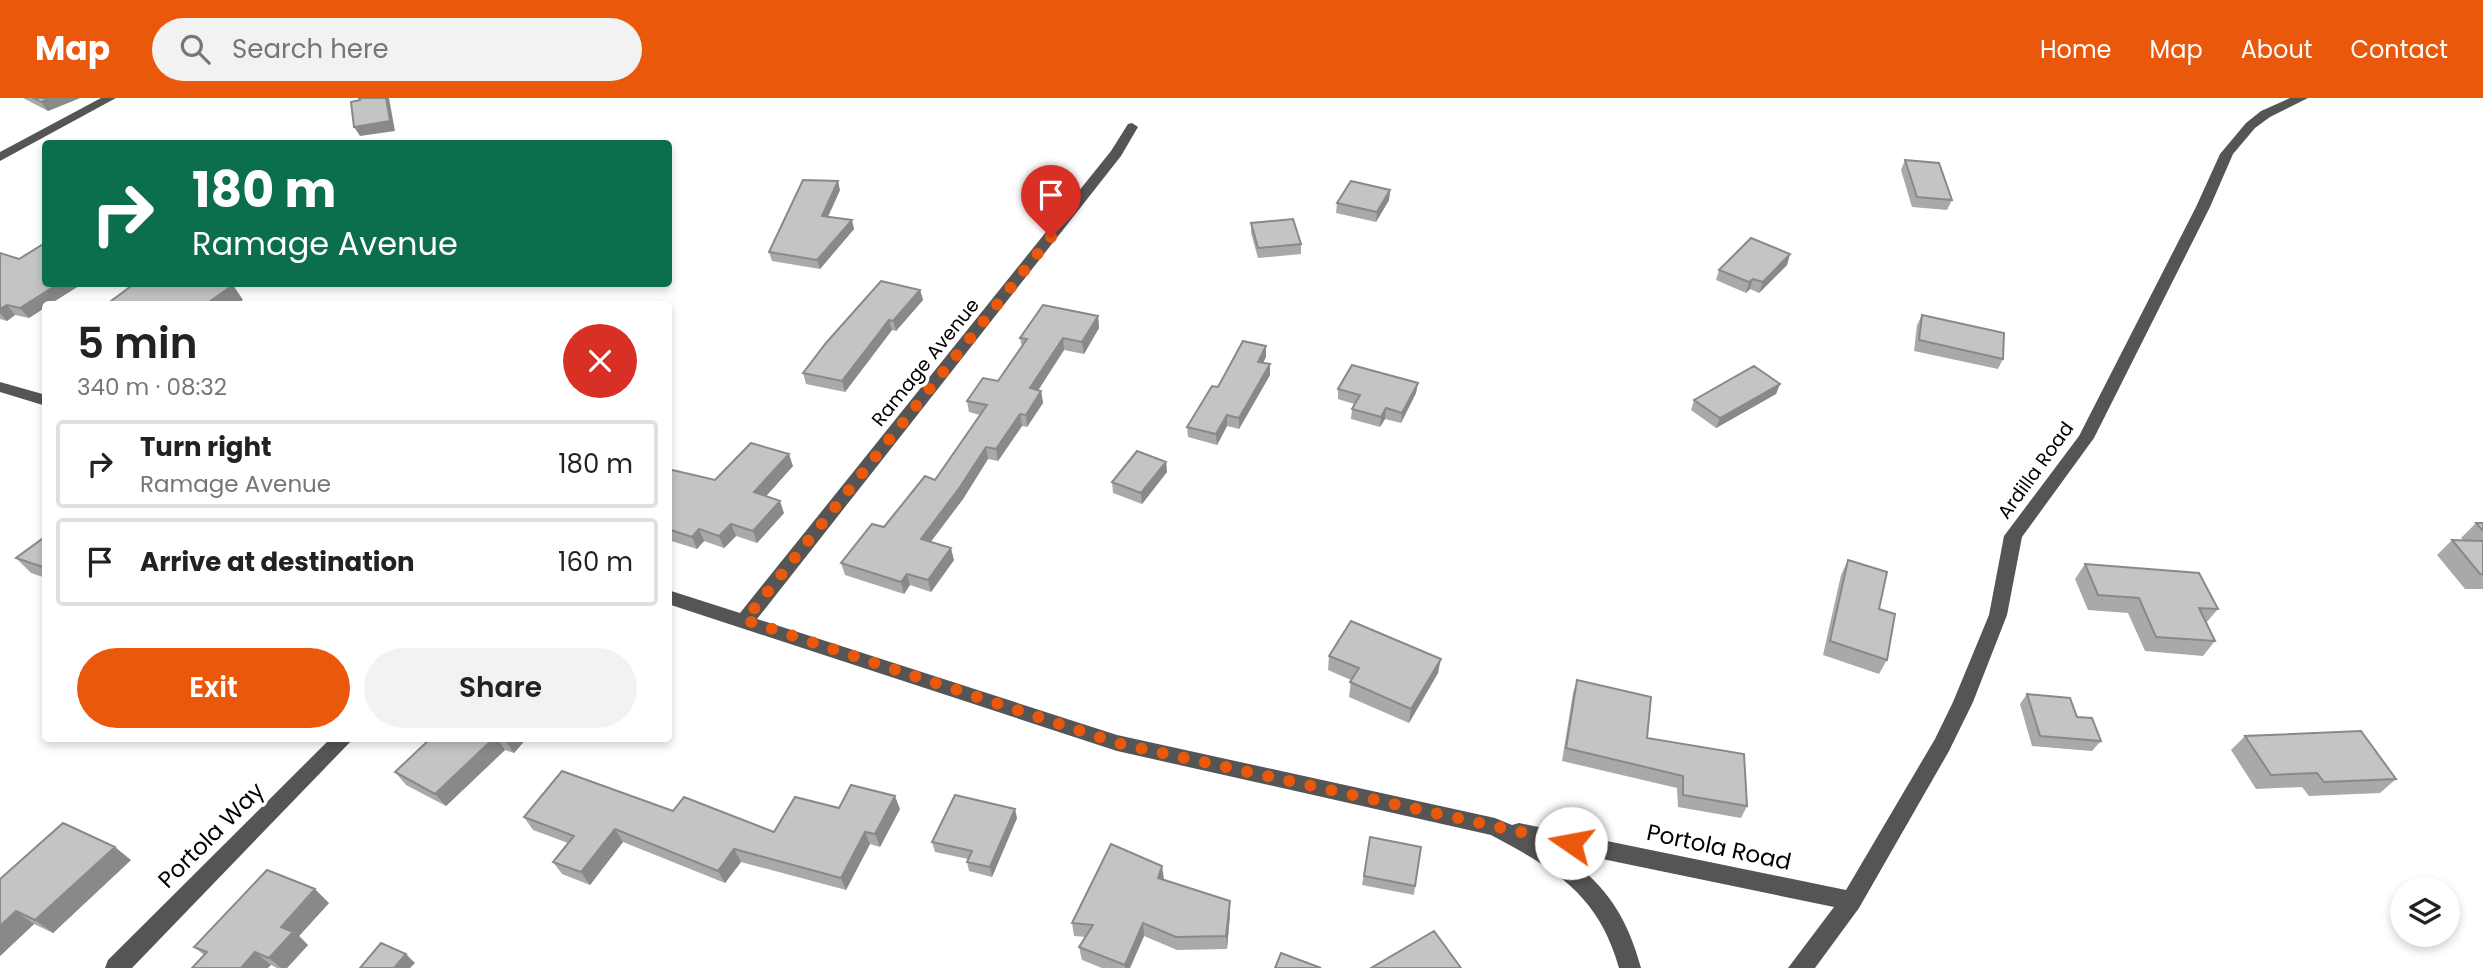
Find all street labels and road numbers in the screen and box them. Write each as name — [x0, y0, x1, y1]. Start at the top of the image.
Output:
street label: Ramage Avenue — [865, 292, 986, 432]
street label: Ardilla Road — [1991, 416, 2080, 524]
street label: Portola Way — [151, 775, 271, 895]
street label: Portola Road — [1644, 816, 1794, 878]

